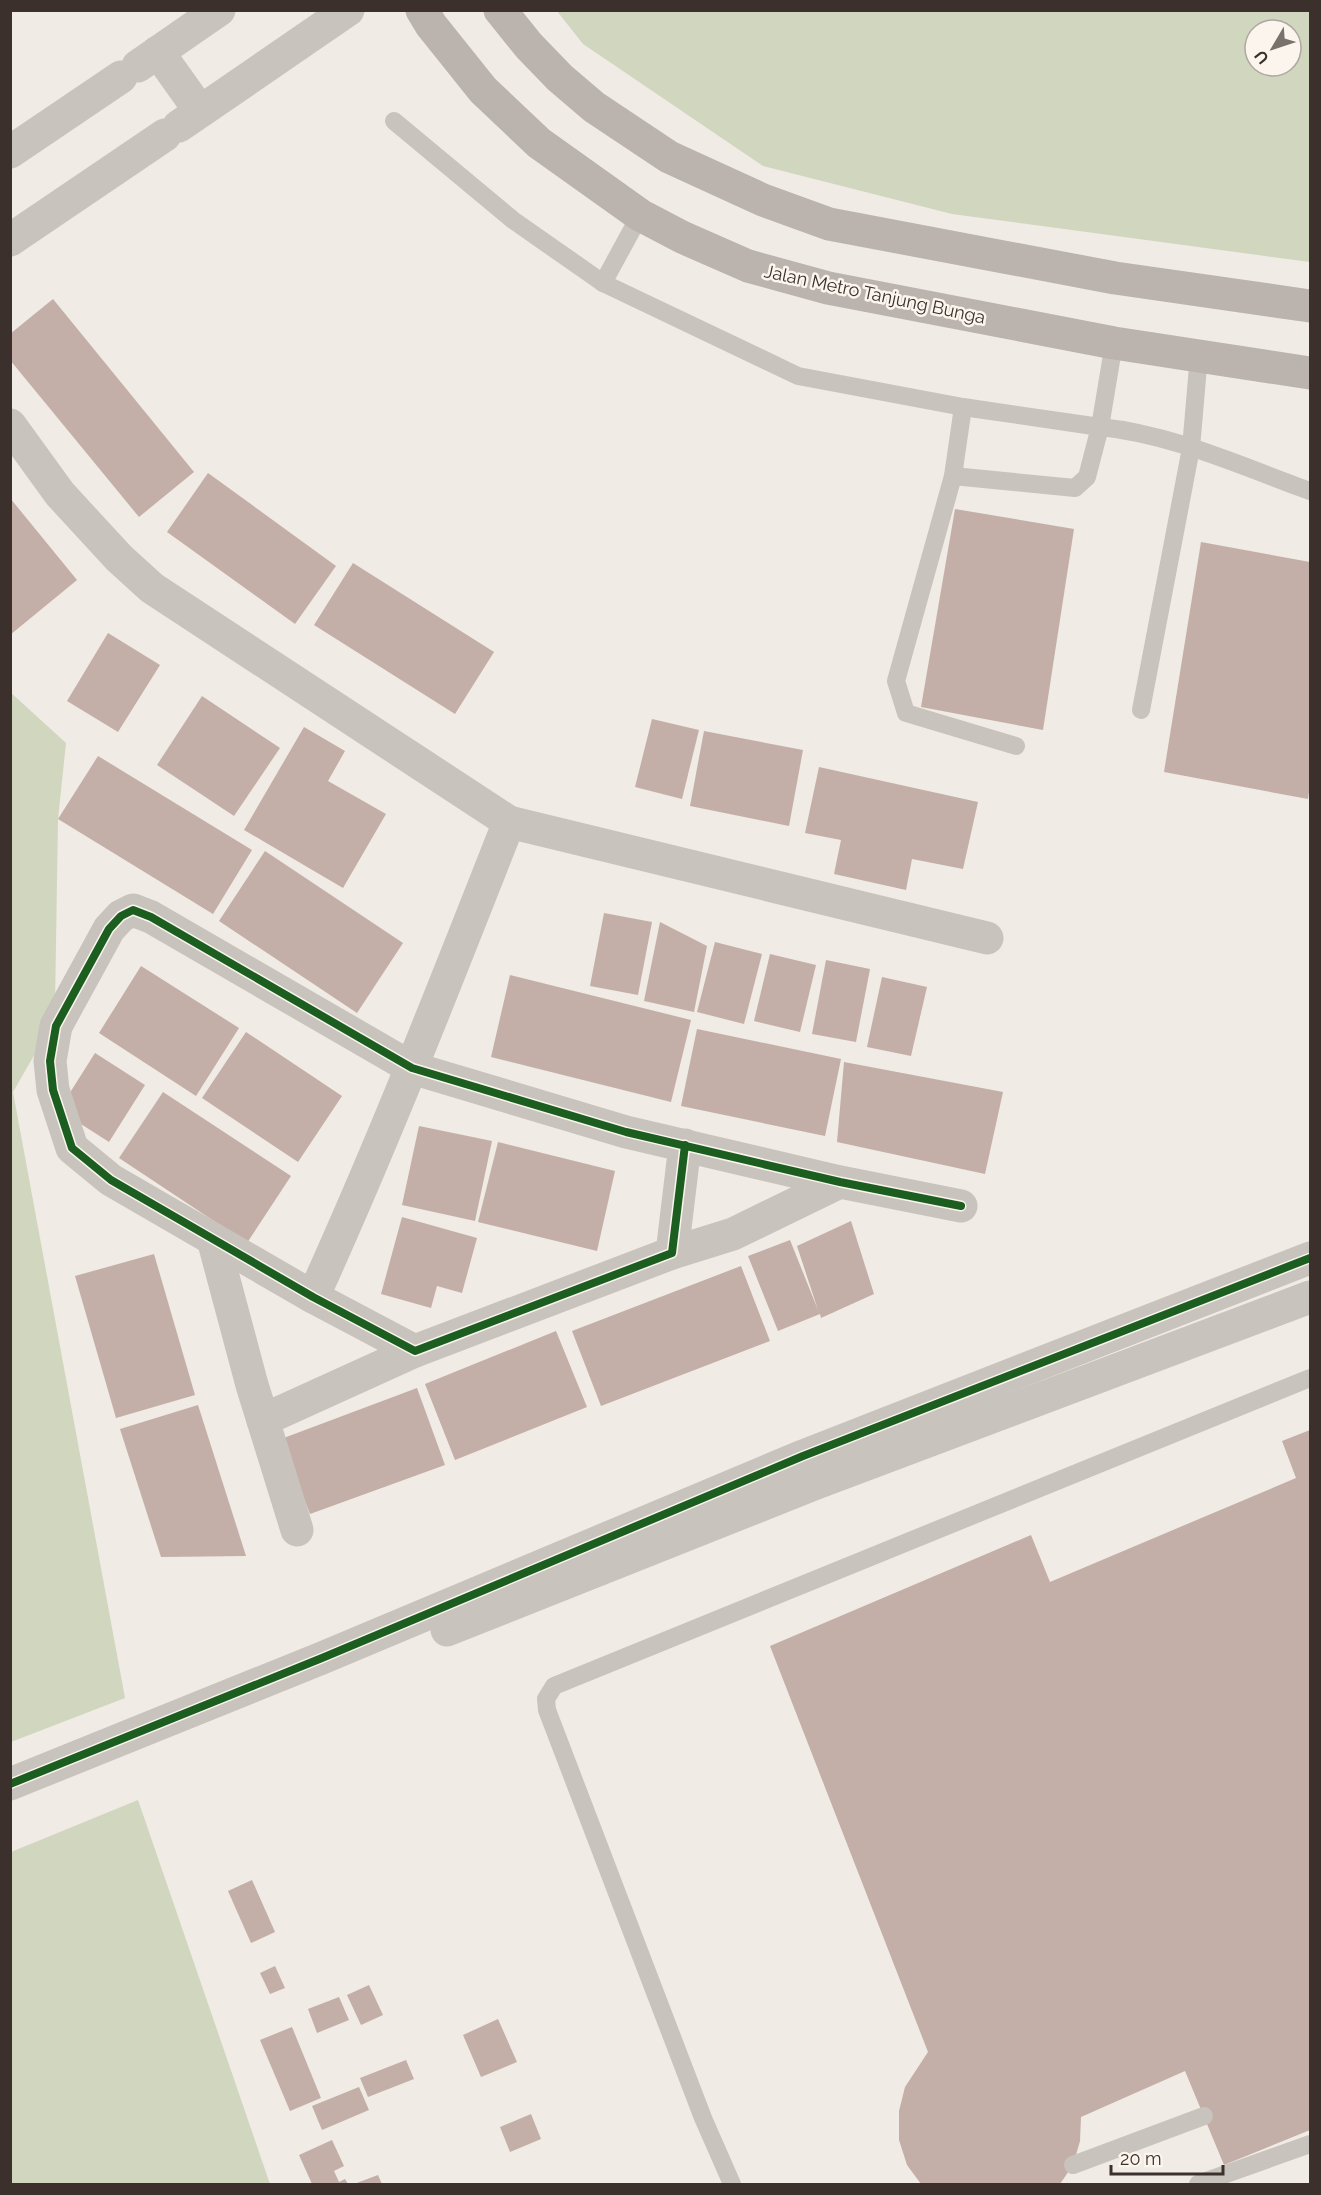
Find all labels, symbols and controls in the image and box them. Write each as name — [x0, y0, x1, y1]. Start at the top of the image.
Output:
north arrow — [1243, 18, 1303, 78]
text: U — [1251, 46, 1273, 68]
street label: Jalan Metro Tanjung Bunga — [763, 260, 987, 328]
scale bar — [1111, 2138, 1224, 2176]
text: 20 m — [1120, 2148, 1162, 2169]

